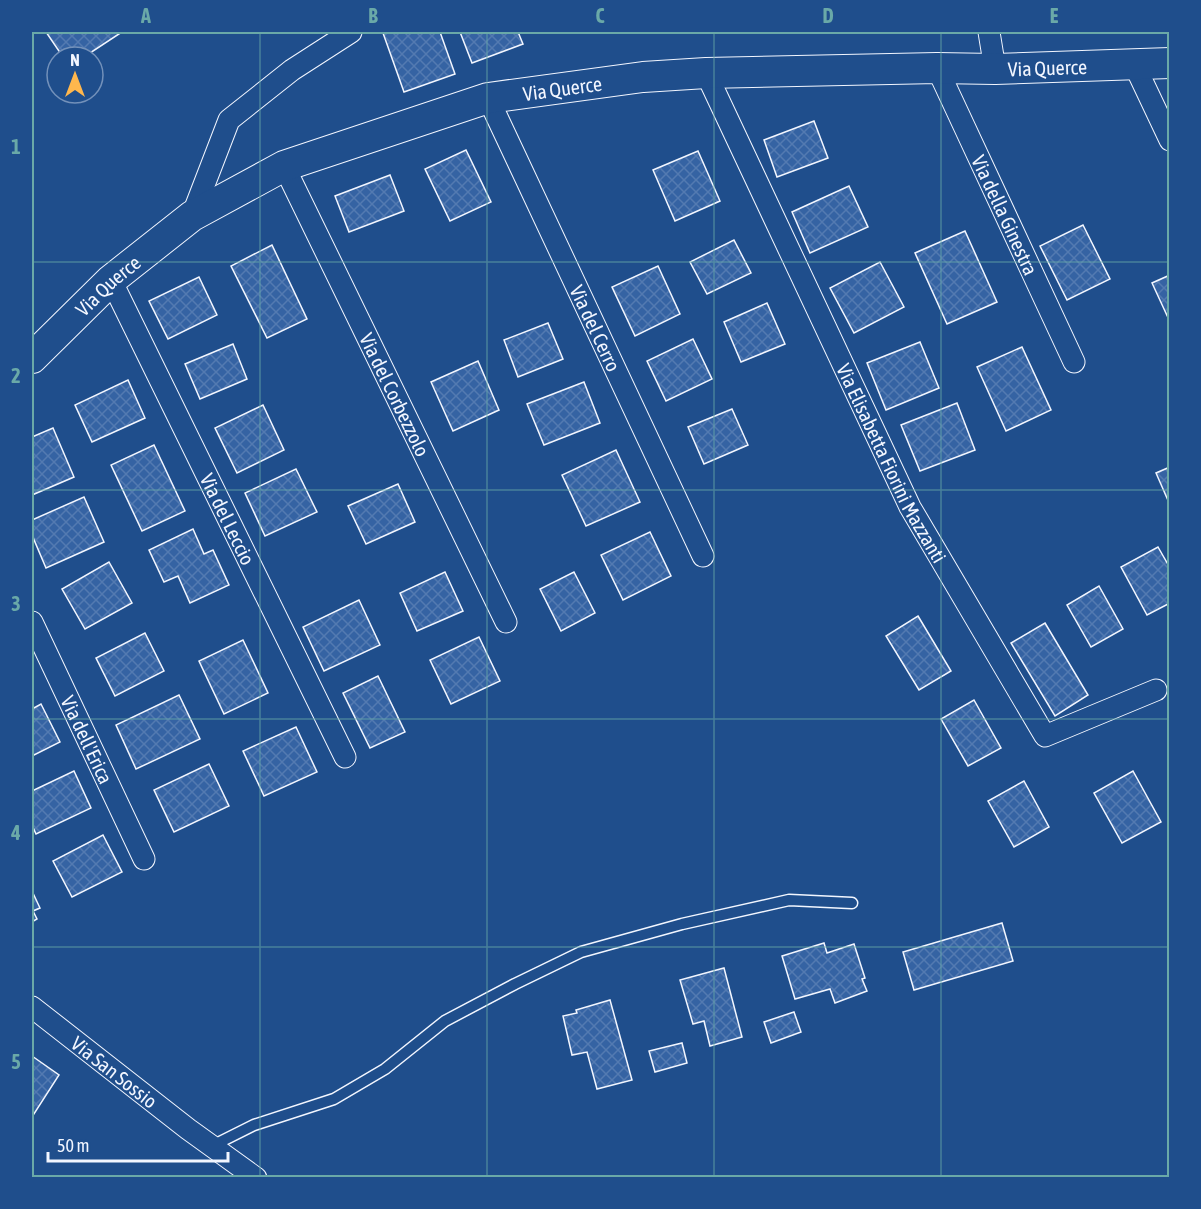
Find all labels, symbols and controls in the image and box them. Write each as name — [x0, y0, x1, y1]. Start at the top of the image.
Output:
text: A — [140, 4, 151, 27]
text: B — [368, 4, 378, 27]
text: C — [596, 4, 605, 27]
text: D — [822, 4, 834, 27]
text: E — [1050, 4, 1059, 27]
north arrow — [45, 45, 105, 105]
text: N — [70, 51, 80, 69]
street label: Via Querce — [1007, 54, 1087, 80]
street label: Via Querce — [521, 71, 603, 105]
text: 1 — [11, 135, 21, 158]
street label: Via della Ginestra — [968, 151, 1043, 278]
street label: Via Querce — [70, 250, 145, 320]
street label: Via del Cerro — [566, 281, 626, 375]
street label: Via del Corbezzolo — [355, 329, 435, 460]
street label: Via Elisabetta Fiorini Mazzanti — [833, 360, 952, 566]
text: 2 — [11, 364, 21, 387]
street label: Via del Leccio — [196, 469, 260, 568]
text: 3 — [11, 592, 21, 615]
street label: Via dell'Erica — [57, 692, 118, 787]
text: 4 — [10, 821, 21, 844]
street label: Via San Sossio — [67, 1031, 162, 1112]
text: 5 — [11, 1050, 21, 1073]
scale bar — [48, 1125, 228, 1163]
text: 50 m — [57, 1135, 89, 1156]

